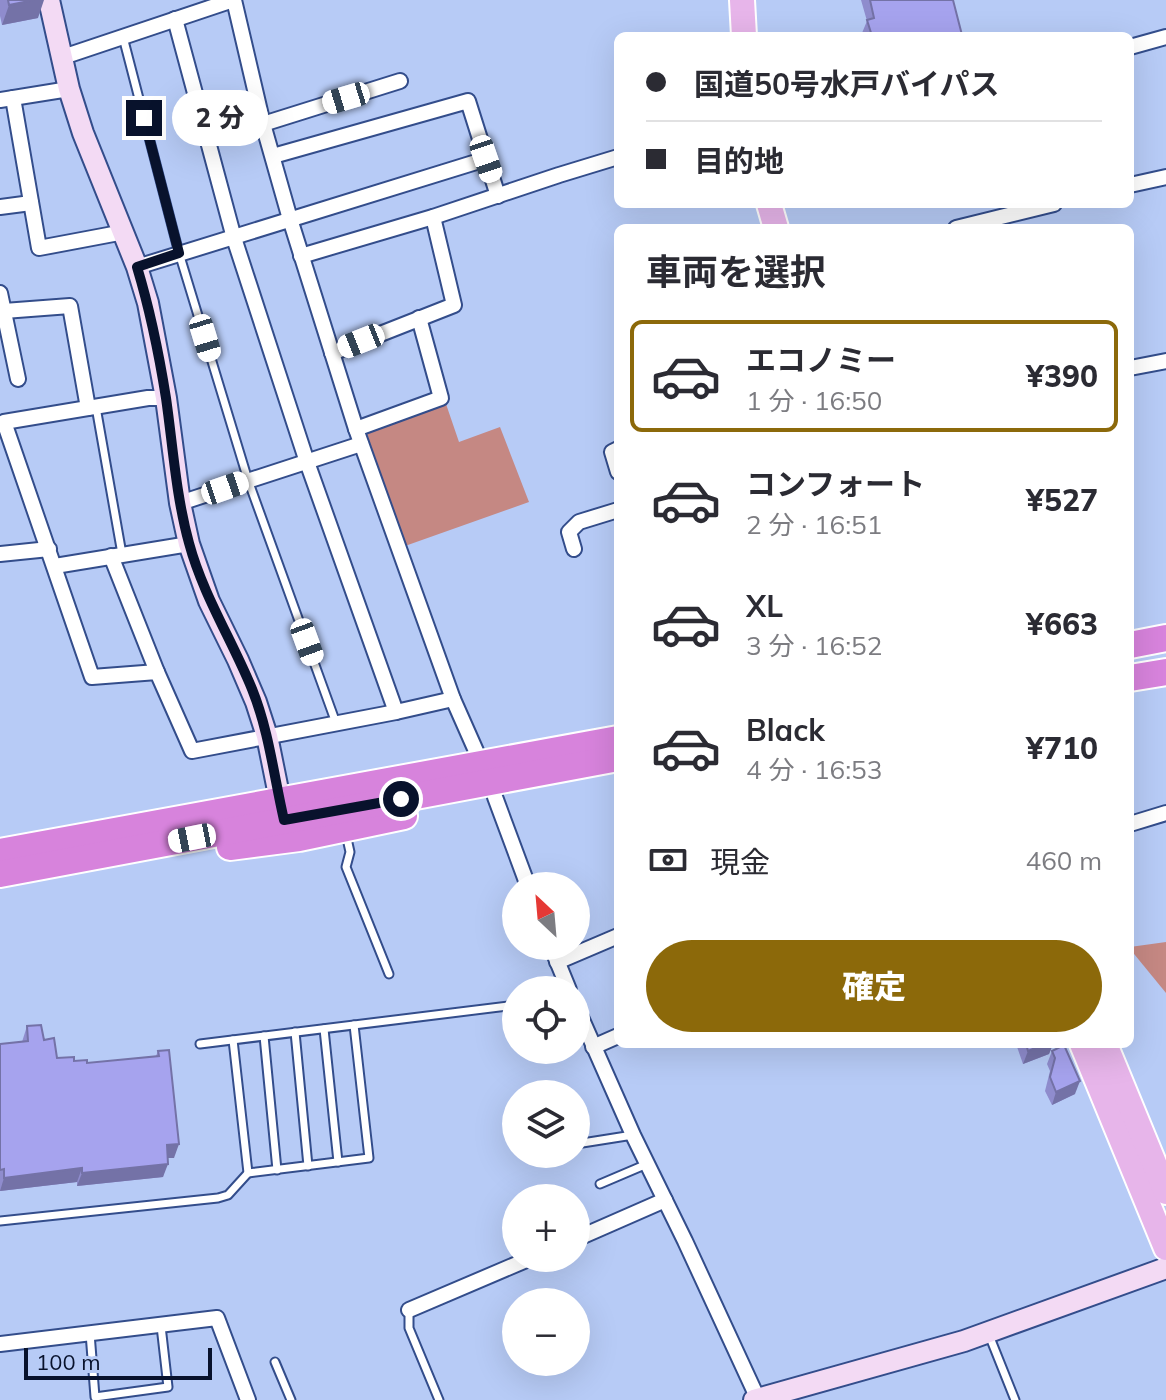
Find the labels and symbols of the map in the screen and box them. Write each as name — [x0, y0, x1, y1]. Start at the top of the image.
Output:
car — [320, 80, 372, 116]
callout: 2 分 — [172, 90, 268, 146]
route end — [126, 100, 162, 136]
car — [467, 132, 505, 186]
car — [187, 312, 223, 364]
car — [334, 321, 388, 361]
car — [198, 469, 252, 507]
car — [288, 615, 326, 669]
route start — [383, 781, 419, 817]
car — [166, 822, 218, 854]
north arrow — [502, 872, 590, 960]
scale bar — [24, 1344, 212, 1380]

